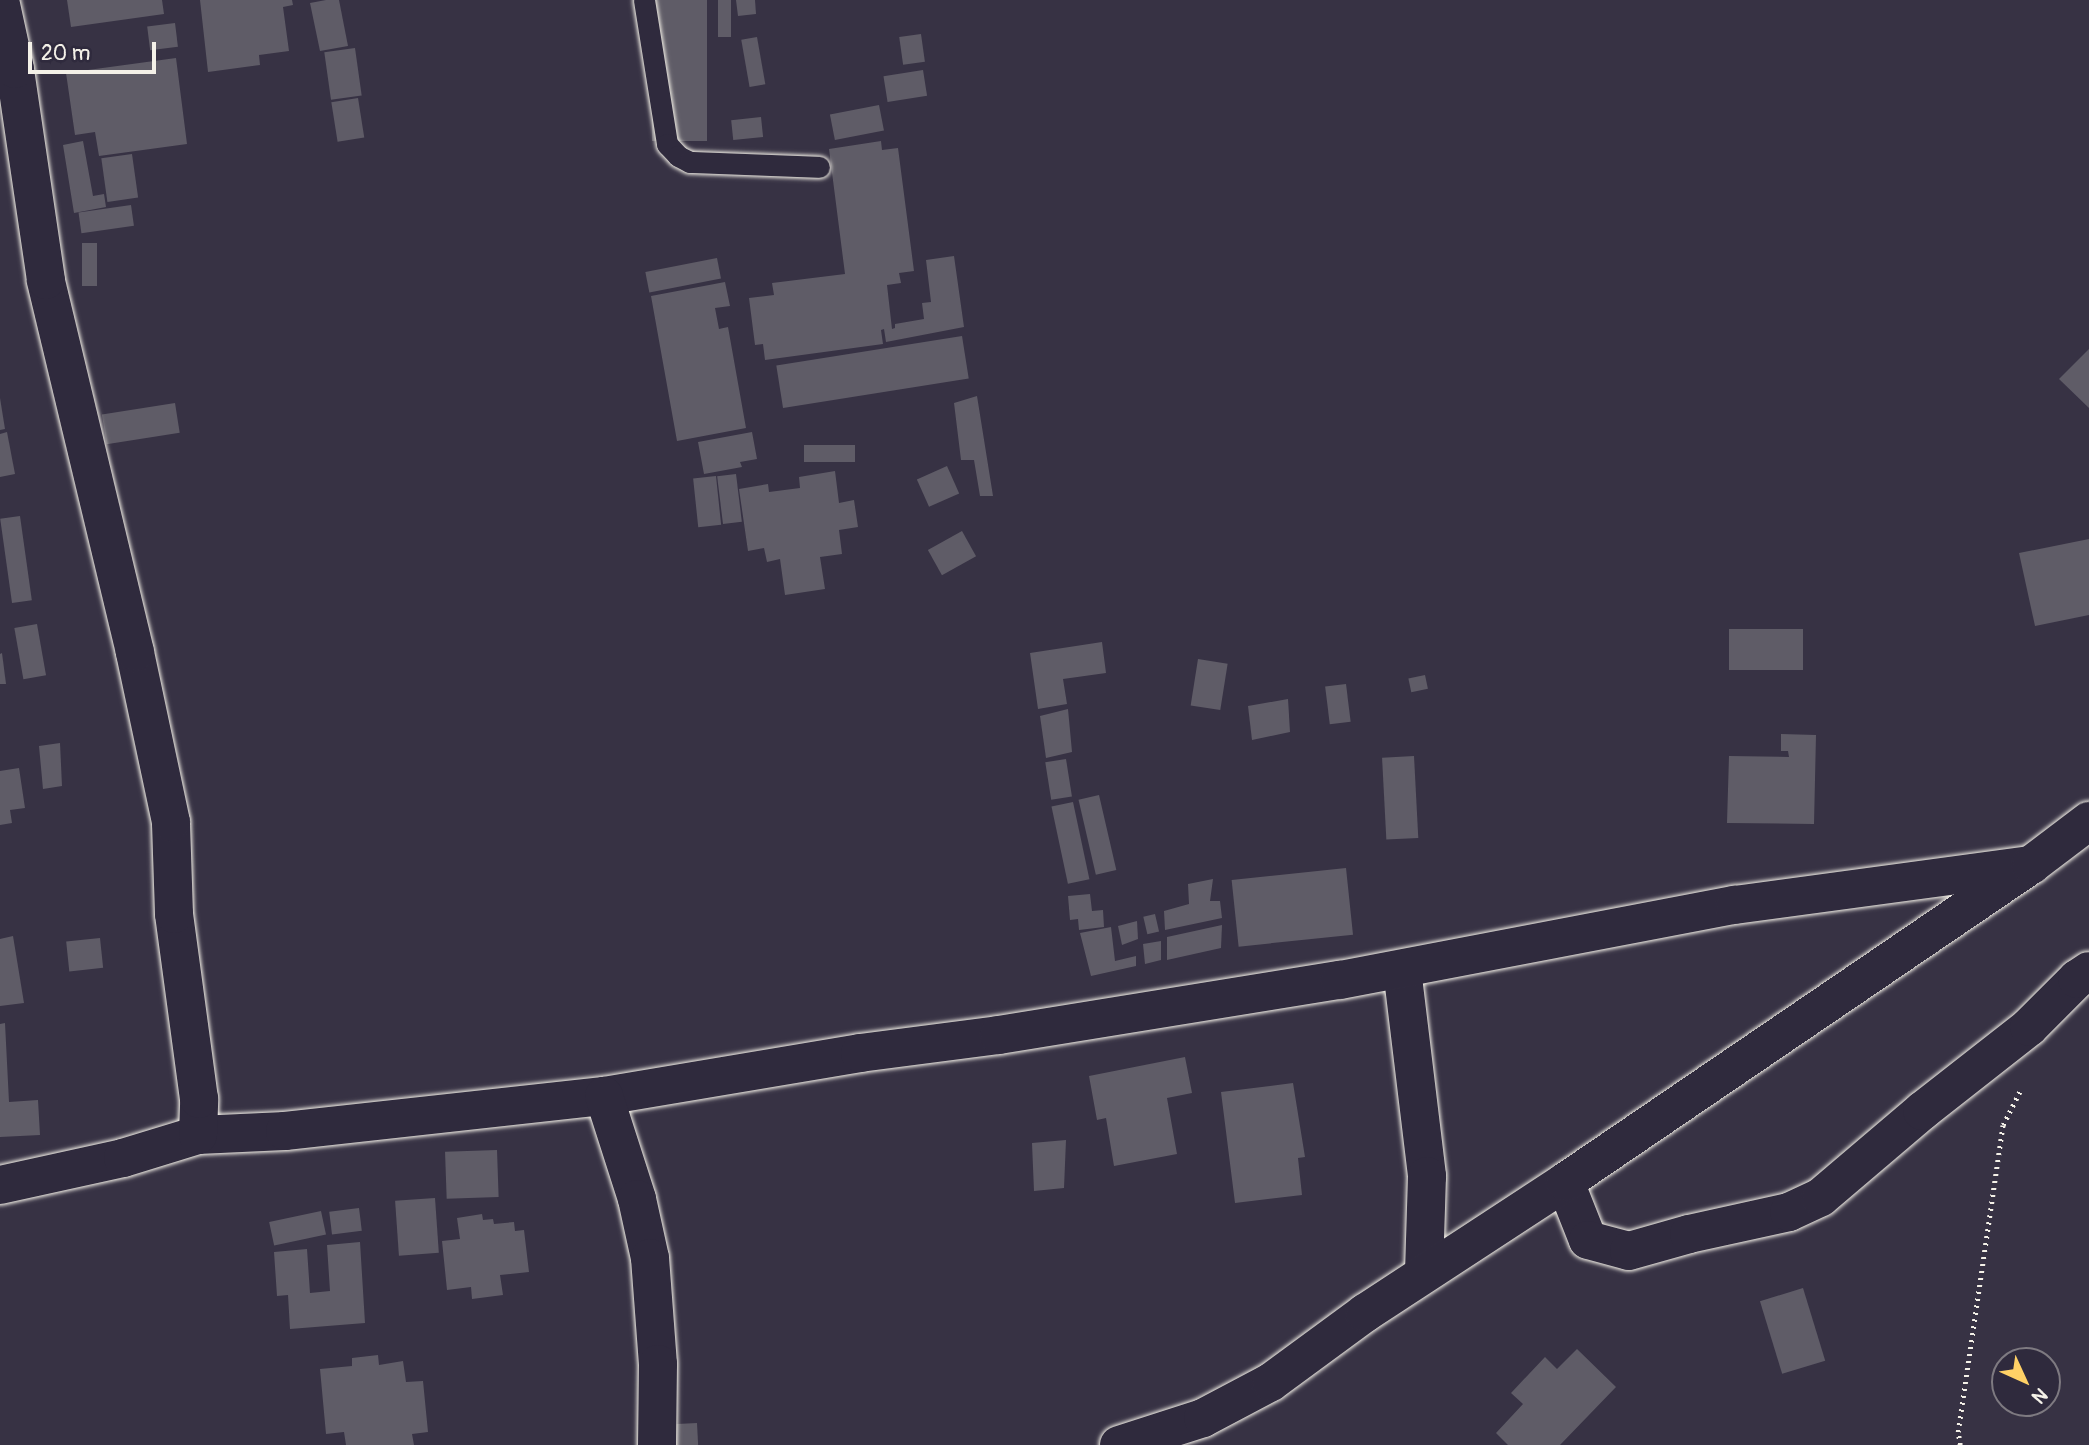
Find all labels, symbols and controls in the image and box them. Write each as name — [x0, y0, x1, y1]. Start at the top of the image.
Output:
scale bar — [32, 28, 159, 72]
text: 20 m — [41, 40, 90, 67]
north arrow — [1991, 1347, 2061, 1417]
text: N — [2026, 1382, 2052, 1408]

